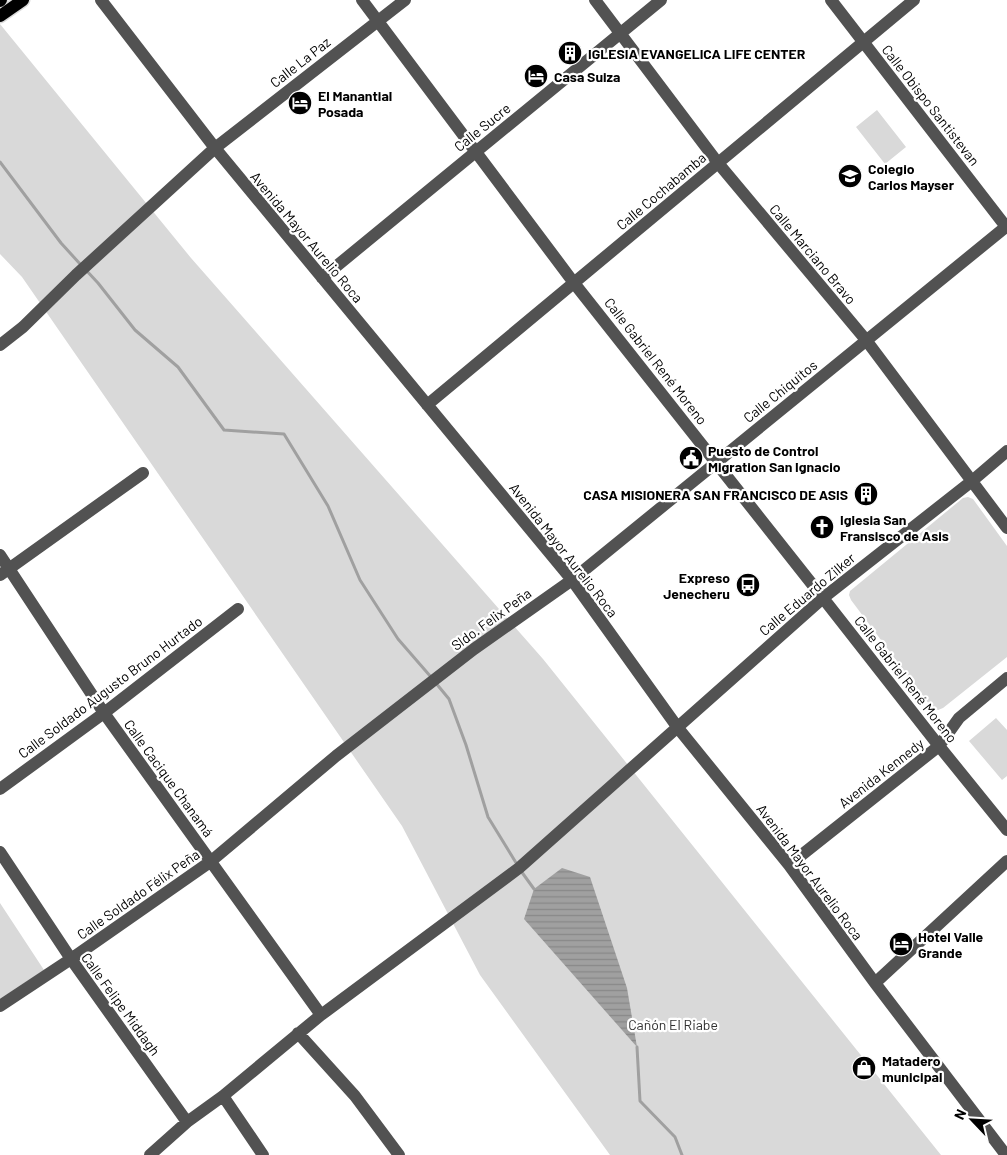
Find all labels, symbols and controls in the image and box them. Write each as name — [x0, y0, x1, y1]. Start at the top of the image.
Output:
street label: Calle La Paz — [266, 33, 334, 91]
building icon: IGLESIA EVANGELICA LIFE CENTER — [557, 40, 583, 66]
street label: Calle Obispo Santistevan — [879, 41, 983, 169]
place label: IGLESIA EVANGELICA LIFE CENTER — [588, 45, 806, 62]
hotel icon: Casa Suiza — [523, 63, 549, 89]
place label: Casa Suiza — [554, 68, 620, 85]
place label: El Manantial Posada — [318, 87, 392, 120]
hotel icon: El Manantial Posada — [287, 90, 313, 116]
street label: Calle Sucre — [450, 99, 514, 155]
street label: Calle Cochabamba — [613, 149, 709, 233]
place label: Colegio Carlos Mayser — [868, 160, 955, 193]
school or university icon: Colegio Carlos Mayser — [837, 163, 863, 189]
street label: Avenida Mayor Aurelio Roca — [247, 168, 367, 306]
street label: Calle Marciano Bravo — [766, 201, 860, 307]
street label: Calle Gabriel René Moreno — [601, 294, 711, 428]
street label: Calle Chiquitos — [740, 356, 820, 426]
place label: Puesto de Control Migration San Ignacio — [708, 442, 841, 475]
public building icon: Puesto de Control Migration San Ignacio — [678, 445, 704, 471]
street label: Avenida Mayor Aurelio Roca — [506, 479, 622, 621]
building icon: CASA MISIONERA SAN FRANCISCO DE ASIS — [853, 481, 879, 507]
place label: CASA MISIONERA SAN FRANCISCO DE ASIS — [583, 486, 848, 503]
place label: Iglesia San Fransisco de Asis — [840, 511, 949, 544]
church icon: Iglesia San Fransisco de Asis — [809, 514, 835, 540]
street label: Calle Eduardo Zilker — [756, 549, 858, 639]
place label: Expreso Jenecheru — [663, 569, 730, 602]
bus stop icon: Expreso Jenecheru — [735, 572, 761, 598]
street label: Sldo. Felix Peña — [448, 584, 534, 654]
street label: Calle Soldado Augusto Bruno Hurtado — [15, 612, 205, 762]
street label: Calle Gabriel René Moreno — [851, 612, 961, 746]
street label: Calle Cacique Chanamá — [121, 716, 217, 840]
street label: Avenida Kennedy — [835, 734, 927, 811]
street label: Avenida Mayor Aurelio Roca — [753, 801, 867, 943]
street label: Calle Soldado Félix Peña — [74, 845, 202, 943]
place label: Hotel Valle Grande — [918, 928, 984, 961]
hotel icon: Hotel Valle Grande — [888, 931, 914, 957]
street label: Calle Felipe Middagh — [78, 949, 164, 1059]
park label: Cañón El Riabe — [628, 1016, 718, 1033]
place label: Matadero municipal — [882, 1052, 942, 1085]
shop icon: Matadero municipal — [851, 1055, 877, 1081]
north arrow — [947, 1095, 997, 1145]
text: N — [950, 1106, 969, 1122]

